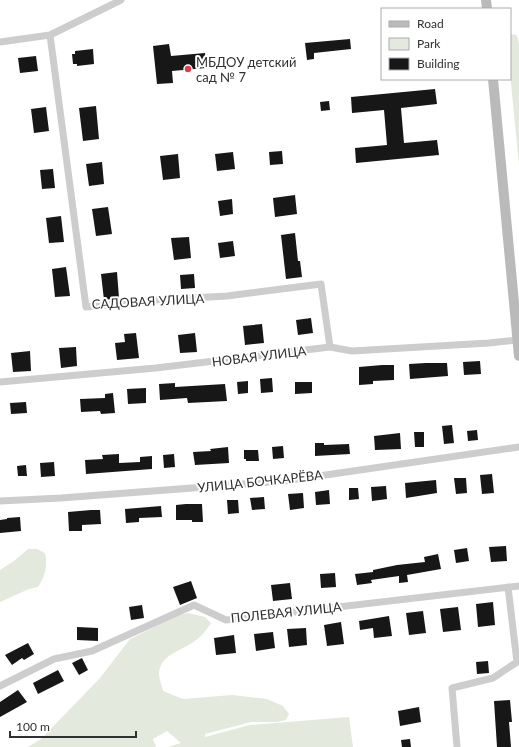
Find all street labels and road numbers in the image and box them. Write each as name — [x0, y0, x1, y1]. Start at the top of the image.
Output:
street label: САДОВАЯ УЛИЦА — [91, 290, 205, 312]
street label: НОВАЯ УЛИЦА — [211, 342, 307, 370]
street label: УЛИЦА БОЧКАРЁВА — [197, 466, 324, 496]
street label: ПОЛЕВАЯ УЛИЦА — [230, 598, 342, 626]

